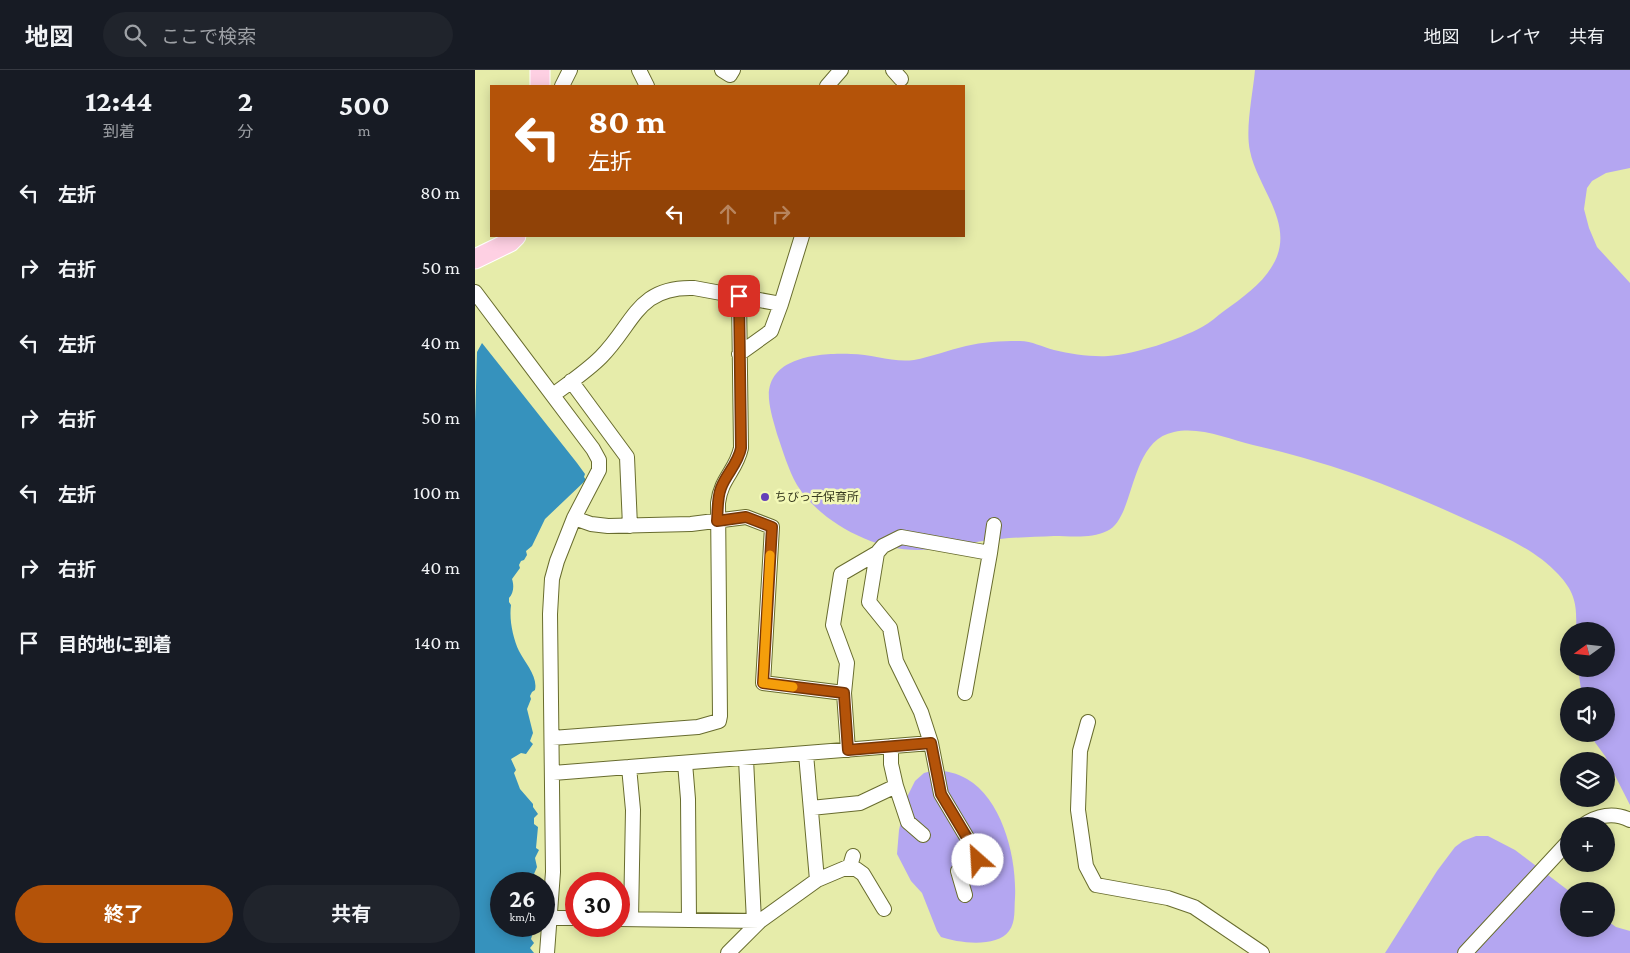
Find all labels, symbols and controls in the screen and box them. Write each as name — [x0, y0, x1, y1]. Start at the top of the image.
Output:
search box — [103, 12, 453, 57]
icon: search — [121, 21, 149, 49]
text: 地図 — [25, 23, 73, 50]
text: ここで検索 — [161, 26, 256, 47]
text: 地図 — [1424, 27, 1460, 47]
text: レイヤ — [1488, 27, 1541, 47]
text: 共有 — [1569, 27, 1605, 47]
text: 12:44 — [85, 84, 152, 117]
text: 2 — [238, 84, 253, 117]
text: 500 — [339, 88, 390, 121]
text: 80 m — [588, 102, 666, 141]
icon: left — [505, 105, 570, 170]
text: m — [358, 122, 371, 139]
text: 到着 — [103, 123, 135, 140]
text: 分 — [238, 123, 254, 140]
text: 左折 — [588, 149, 632, 174]
icon: left — [15, 179, 43, 207]
text: 80 m — [420, 182, 460, 203]
text: 左折 — [58, 184, 96, 205]
icon: left — [661, 200, 689, 228]
icon: ahead — [714, 200, 742, 228]
icon: right — [767, 200, 795, 228]
icon: right — [15, 254, 43, 282]
text: 50 m — [421, 257, 460, 278]
text: 右折 — [58, 259, 96, 280]
pin — [718, 275, 760, 317]
icon: arrive — [725, 282, 753, 310]
icon: left — [15, 329, 43, 357]
text: 40 m — [421, 332, 460, 353]
text: 左折 — [58, 334, 96, 355]
icon: right — [15, 404, 43, 432]
text: 50 m — [421, 407, 460, 428]
text: 右折 — [58, 409, 96, 430]
icon: left — [15, 479, 43, 507]
text: 100 m — [413, 482, 460, 503]
text: 左折 — [58, 484, 96, 505]
place label: ちびっ子保育所 — [775, 490, 859, 504]
marker: ちびっ子保育所 — [759, 491, 771, 503]
icon: right — [15, 554, 43, 582]
text: 40 m — [421, 557, 460, 578]
text: 右折 — [58, 559, 96, 580]
north arrow — [1560, 622, 1615, 678]
map controls — [1560, 622, 1615, 937]
icon: arrive — [15, 629, 43, 657]
text: 140 m — [414, 632, 460, 653]
text: 目的地に到着 — [58, 634, 172, 655]
button: sound — [1560, 687, 1615, 742]
button: layers — [1560, 752, 1615, 807]
button: + — [1560, 817, 1615, 872]
position arrow — [951, 833, 1003, 885]
speed limit sign: 30 — [565, 872, 630, 937]
button: − — [1560, 882, 1615, 937]
button: 終了 — [15, 885, 233, 943]
button: 共有 — [243, 885, 460, 943]
text: 26 — [509, 885, 536, 912]
text: km/h — [510, 910, 535, 924]

